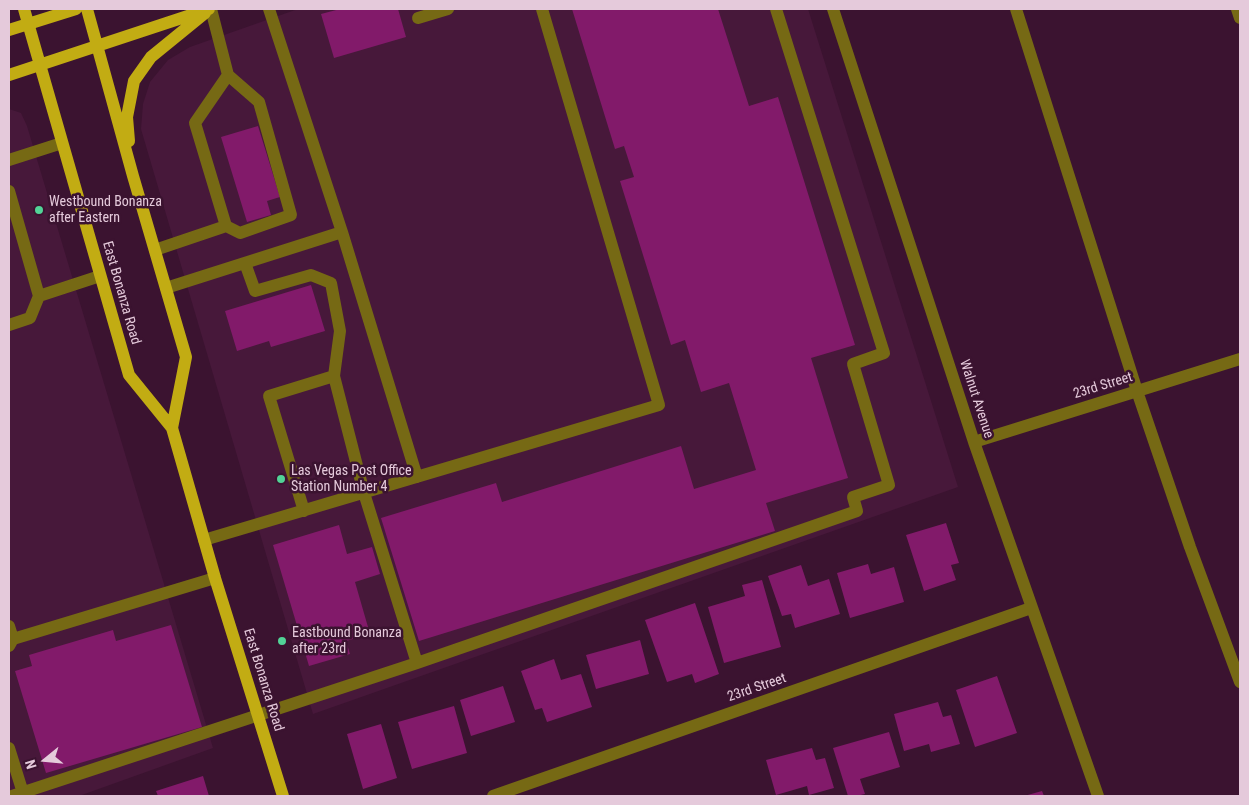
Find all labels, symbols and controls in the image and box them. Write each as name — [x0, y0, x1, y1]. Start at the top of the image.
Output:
place label: Westbound Bonanza after Eastern — [49, 194, 162, 226]
marker: Westbound Bonanza after Eastern — [33, 204, 45, 216]
street label: East Bonanza Road — [98, 239, 144, 347]
street label: Walnut Avenue — [955, 358, 997, 440]
street label: 23rd Street — [1071, 369, 1135, 403]
place label: Las Vegas Post Office Station Number 4 — [291, 463, 412, 496]
marker: Las Vegas Post Office Station Number 4 — [275, 473, 287, 485]
place label: Eastbound Bonanza after 23rd — [292, 625, 402, 658]
street label: East Bonanza Road — [239, 627, 287, 733]
marker: Eastbound Bonanza after 23rd — [276, 635, 288, 647]
street label: 23rd Street — [725, 670, 789, 706]
north arrow — [20, 735, 70, 785]
text: N — [22, 758, 40, 771]

